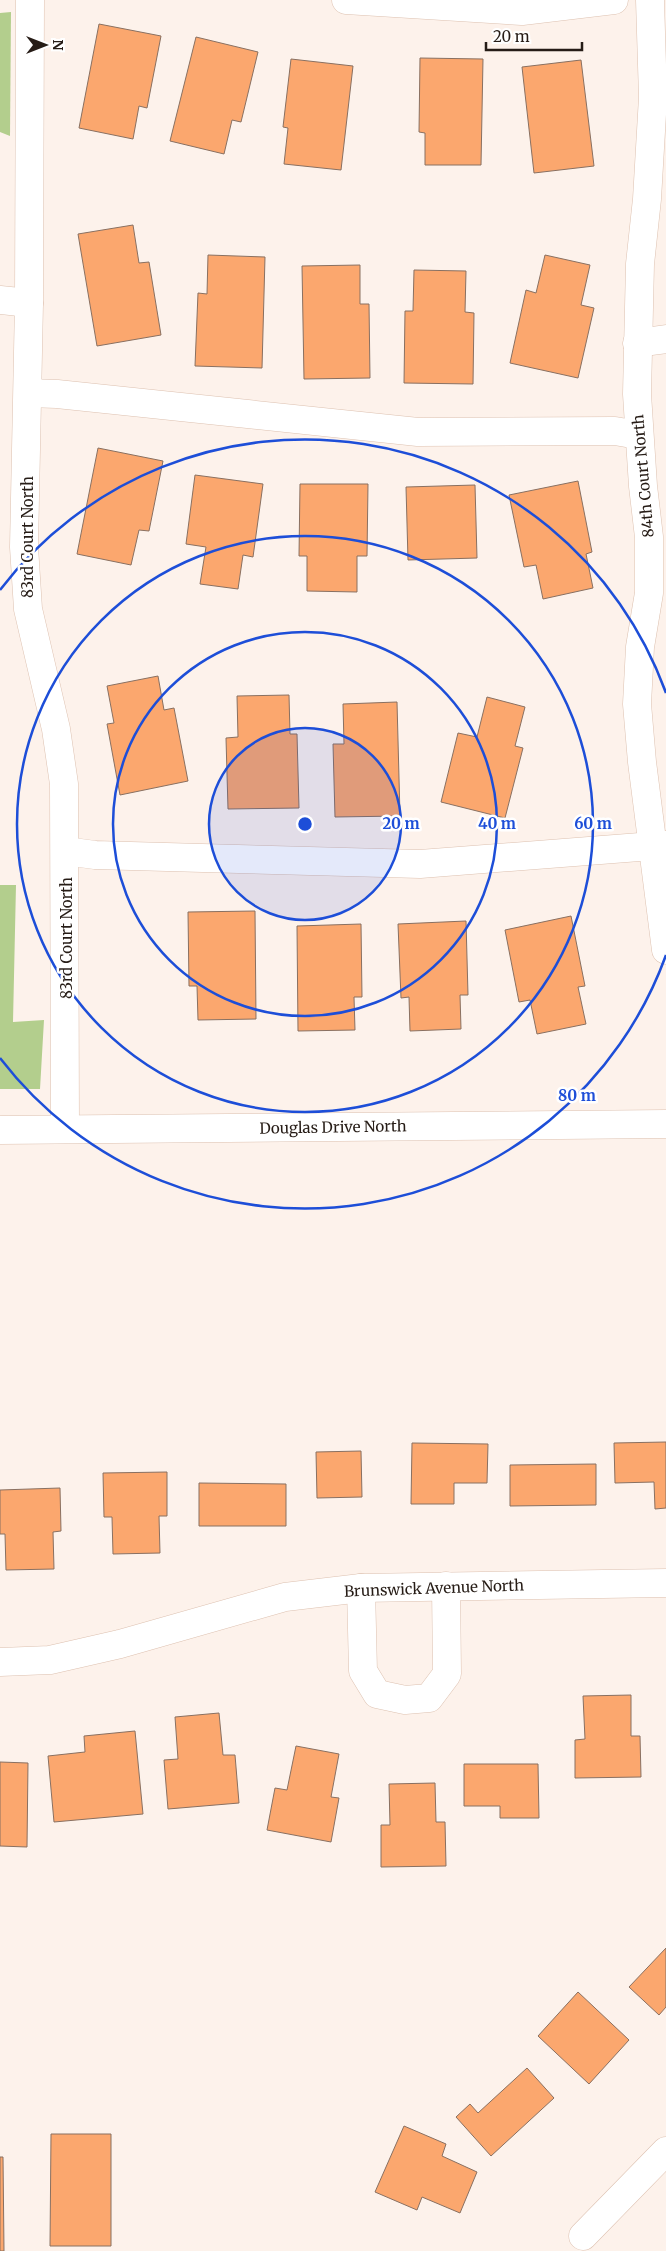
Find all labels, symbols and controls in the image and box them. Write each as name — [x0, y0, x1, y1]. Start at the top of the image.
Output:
north arrow — [20, 20, 70, 70]
scale bar — [486, 20, 582, 52]
text: 20 m — [493, 27, 530, 46]
text: N — [49, 39, 67, 51]
street label: 84th Court North — [628, 414, 658, 538]
street label: 83rd Court North — [18, 476, 37, 598]
text: 20 m — [382, 814, 420, 833]
text: 40 m — [478, 814, 516, 833]
text: 60 m — [574, 814, 612, 833]
centre of rings — [296, 815, 314, 833]
street label: 83rd Court North — [57, 877, 76, 999]
text: 80 m — [558, 1086, 596, 1105]
street label: Douglas Drive North — [259, 1116, 407, 1138]
street label: Brunswick Avenue North — [344, 1575, 524, 1601]

